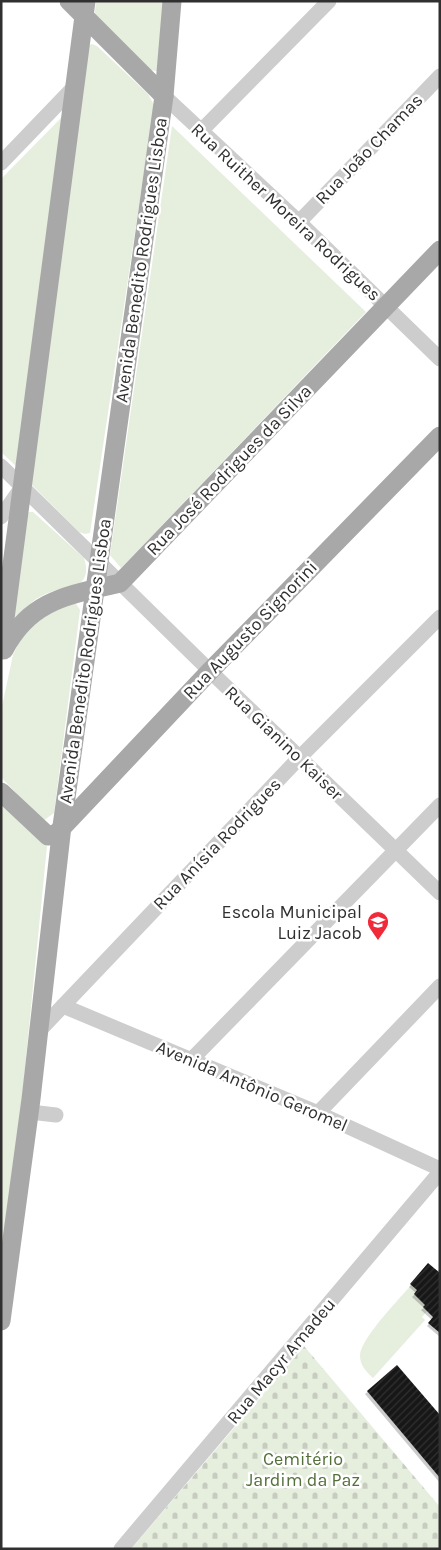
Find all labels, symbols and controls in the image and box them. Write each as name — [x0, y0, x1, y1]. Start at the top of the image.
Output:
street label: Rua João Chamas — [311, 89, 427, 209]
street label: Avenida Benedito Rodrigues Lisboa — [110, 116, 172, 404]
street label: Rua Ruither Moreira Rodrigues — [187, 118, 385, 306]
street label: Rua José Rodrigues da Silva — [142, 380, 316, 560]
street label: Avenida Benedito Rodrigues Lisboa — [54, 517, 116, 805]
street label: Rua Augusto Signorini — [178, 556, 322, 704]
street label: Rua Gianino Kaiser — [220, 681, 348, 805]
street label: Rua Anísia Rodrigues — [148, 773, 286, 915]
place label: Escola Municipal Luiz Jacob — [222, 901, 362, 944]
school or university icon: Escola Municipal Luiz Jacob — [366, 910, 390, 941]
street label: Avenida Antônio Geromel — [153, 1036, 351, 1136]
street label: Rua Macyr Amadeu — [222, 1294, 340, 1428]
park label: Cemitério Jardim da Paz — [246, 1448, 360, 1491]

